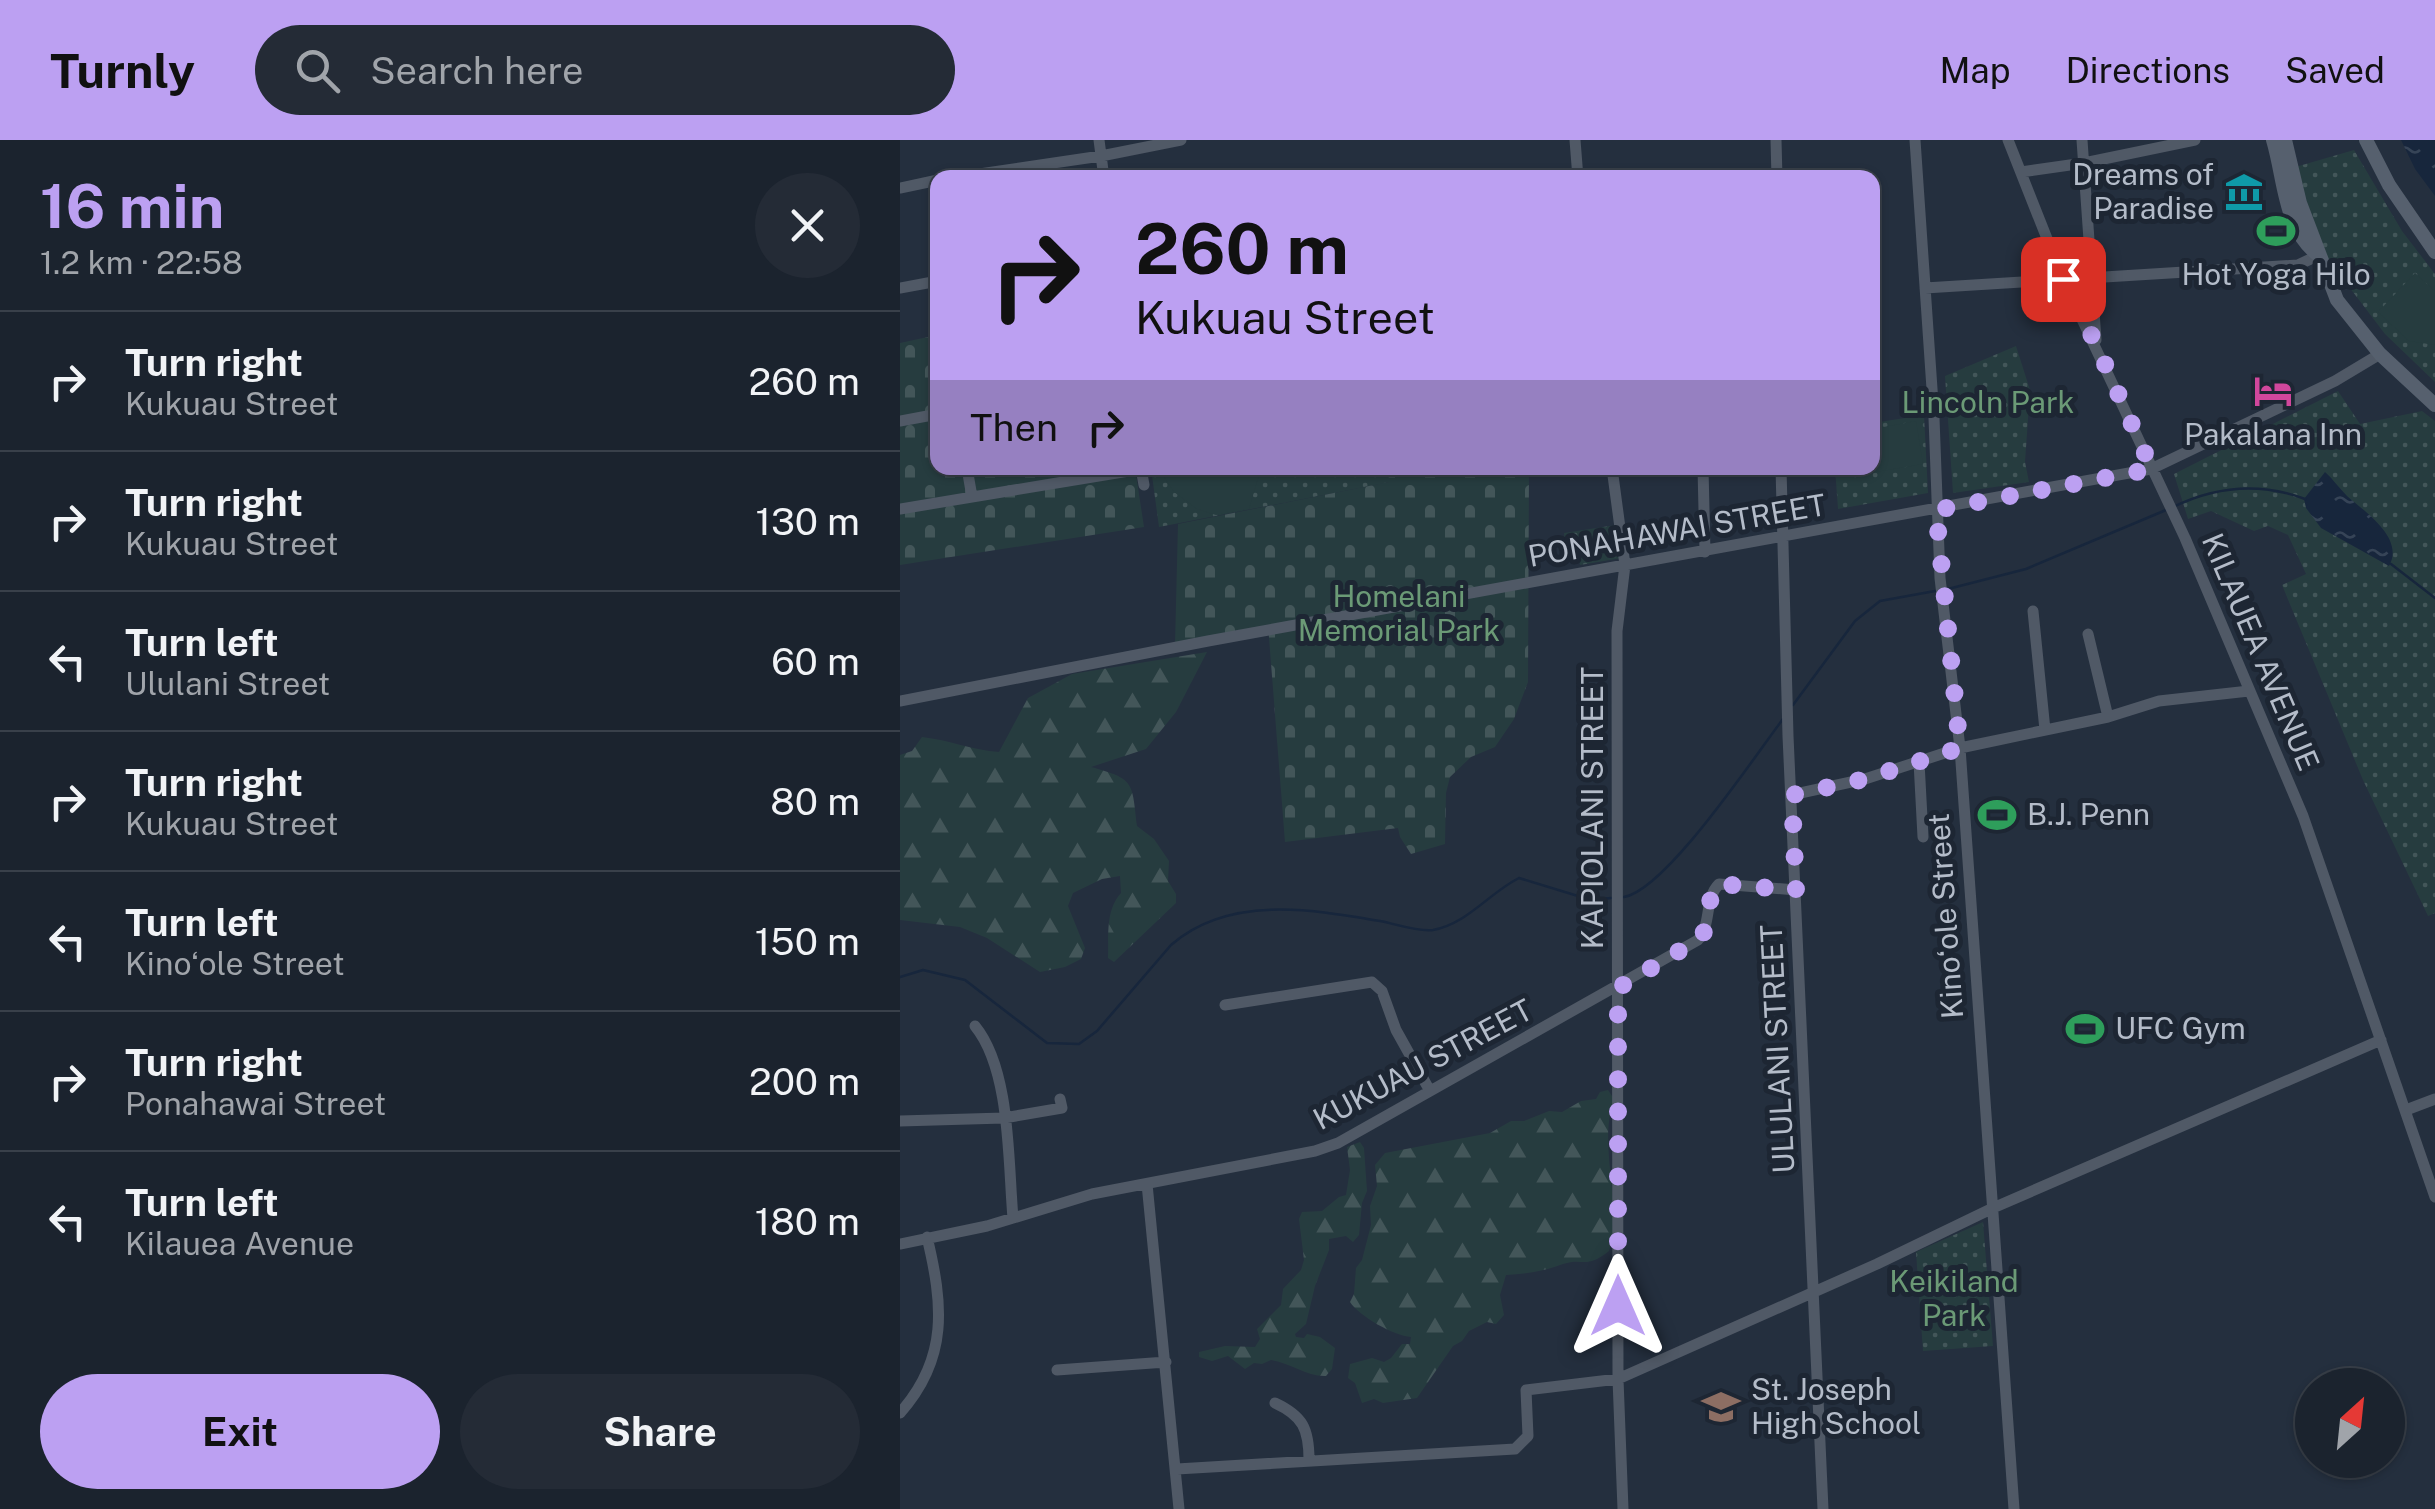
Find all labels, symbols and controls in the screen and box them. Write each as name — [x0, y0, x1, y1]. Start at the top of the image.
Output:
search box — [255, 25, 955, 115]
text: Turnly — [50, 42, 195, 99]
icon: search — [290, 43, 345, 98]
text: Search here — [370, 48, 584, 93]
text: Map — [1939, 50, 2010, 91]
text: Directions — [2065, 50, 2230, 91]
text: Saved — [2285, 50, 2385, 91]
place label: Dreams of Paradise — [2072, 156, 2214, 226]
text: 16 min — [40, 171, 224, 242]
museum icon: Dreams of Paradise — [2223, 171, 2265, 213]
button: close — [755, 173, 860, 278]
text: 260 m — [1135, 207, 1349, 290]
icon: right — [970, 210, 1100, 340]
sports icon: Hot Yoga Hilo — [2255, 210, 2297, 252]
pin — [2021, 237, 2106, 322]
text: 1.2 km · 22:58 — [40, 244, 243, 281]
icon: arrive — [2036, 252, 2091, 307]
place label: Hot Yoga Hilo — [2181, 256, 2371, 292]
text: Kukuau Street — [1135, 291, 1435, 344]
text: Turn right — [125, 340, 303, 385]
icon: right — [40, 354, 95, 409]
text: 260 m — [749, 359, 860, 404]
hotel icon: Pakalana Inn — [2252, 370, 2294, 412]
park label: Lincoln Park — [1902, 384, 2074, 420]
text: Kukuau Street — [125, 385, 338, 422]
icon: right — [1078, 400, 1133, 455]
text: Then — [970, 405, 1058, 450]
place label: Pakalana Inn — [2184, 416, 2362, 452]
text: Turn right — [125, 480, 303, 525]
street label: PONAHAWAI STREET — [1525, 486, 1829, 574]
icon: right — [40, 494, 95, 549]
text: 130 m — [755, 499, 860, 544]
text: Kukuau Street — [125, 525, 338, 562]
street label: KILAUEA AVENUE — [2195, 528, 2327, 776]
park label: Homelani Memorial Park — [1298, 578, 1500, 648]
text: Turn left — [125, 620, 279, 665]
icon: left — [40, 634, 95, 689]
text: 60 m — [771, 639, 860, 684]
text: Ululani Street — [125, 665, 330, 702]
street label: KAPIOLANI STREET — [1574, 666, 1610, 949]
text: Turn right — [125, 760, 303, 805]
icon: right — [40, 774, 95, 829]
text: 80 m — [770, 779, 860, 824]
sports icon: B.J. Penn — [1976, 794, 2018, 836]
place label: B.J. Penn — [2027, 796, 2150, 832]
text: Kukuau Street — [125, 805, 338, 842]
street label: Kinoʻole Street — [1920, 812, 1970, 1020]
text: Turn left — [125, 900, 279, 945]
icon: left — [40, 914, 95, 969]
text: 150 m — [755, 919, 860, 964]
street label: ULULANI STREET — [1752, 923, 1802, 1175]
text: Kinoʻole Street — [125, 945, 345, 982]
street label: KUKUAU STREET — [1307, 991, 1538, 1137]
sports icon: UFC Gym — [2064, 1008, 2106, 1050]
place label: UFC Gym — [2115, 1010, 2246, 1046]
text: Turn right — [125, 1040, 303, 1085]
icon: right — [40, 1054, 95, 1109]
text: 200 m — [749, 1059, 860, 1104]
text: Ponahawai Street — [125, 1085, 386, 1122]
text: Turn left — [125, 1180, 279, 1225]
icon: left — [40, 1194, 95, 1249]
text: 180 m — [755, 1199, 860, 1244]
text: Kilauea Avenue — [125, 1225, 354, 1262]
position arrow — [1566, 1254, 1670, 1358]
park label: Keikiland Park — [1889, 1263, 2019, 1333]
north arrow — [2295, 1368, 2405, 1478]
map controls — [2295, 1368, 2405, 1478]
place label: St. Joseph High School — [1751, 1371, 1921, 1441]
button: Exit — [40, 1374, 440, 1489]
button: Share — [460, 1374, 860, 1489]
school or university icon: St. Joseph High School — [1700, 1386, 1742, 1428]

